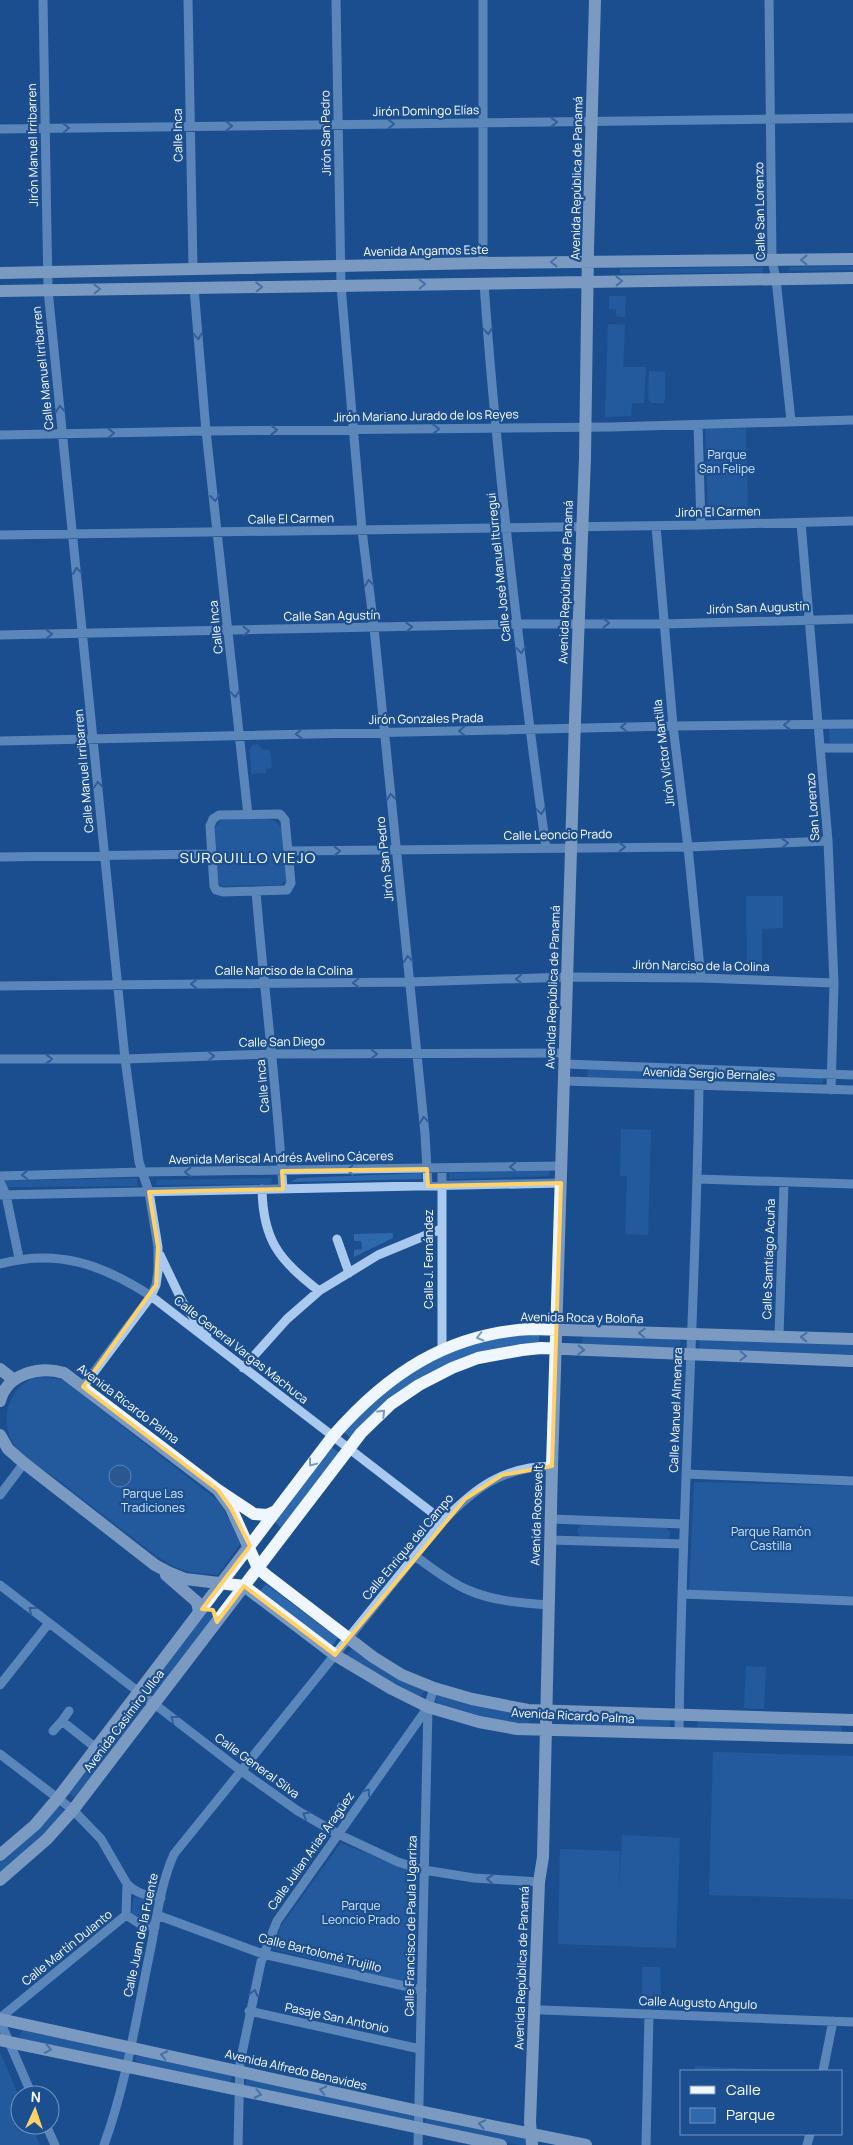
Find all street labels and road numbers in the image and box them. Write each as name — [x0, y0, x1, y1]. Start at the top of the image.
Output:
street label: Jirón Manuel Irribarren — [23, 83, 42, 207]
street label: Jirón San Pedro — [316, 90, 335, 176]
street label: Avenida República de Panamá — [567, 96, 586, 260]
street label: Jirón Domingo Elías — [373, 101, 479, 120]
street label: Calle Inca — [169, 108, 186, 162]
street label: Calle San Lorenzo — [750, 162, 769, 260]
street label: Avenida Angamos Este — [363, 241, 489, 260]
street label: Calle Manuel Irribarren — [28, 305, 57, 431]
street label: Jirón Mariano Jurado de los Reyes — [333, 405, 519, 426]
street label: Calle José Manuel Iturregui — [482, 492, 515, 642]
street label: Avenida República de Panamá — [554, 500, 577, 664]
street label: Jirón El Carmen — [675, 502, 761, 521]
street label: Calle El Carmen — [248, 509, 334, 528]
street label: Jirón San Augustín — [706, 597, 810, 618]
street label: Calle Inca — [204, 600, 227, 655]
street label: Calle San Agustín — [283, 606, 380, 625]
street label: Jirón Víctor Mantilla — [648, 699, 679, 808]
street label: Calle Manuel Irribarren — [70, 709, 97, 834]
street label: Jirón Gonzales Prada — [368, 709, 484, 728]
street label: San Lorenzo — [802, 773, 823, 842]
street label: Jirón San Pedro — [372, 816, 397, 902]
street label: Calle Leoncio Prado — [504, 825, 612, 844]
street label: Avenida República de Panamá — [541, 905, 564, 1069]
street label: Jirón Narciso de la Colina — [632, 956, 770, 975]
street label: Calle Narciso de la Colina — [215, 962, 353, 979]
street label: Calle San Diego — [239, 1032, 325, 1051]
street label: Calle Inca — [252, 1059, 273, 1113]
street label: Avenida Sergio Bernales — [643, 1063, 775, 1084]
street label: Avenida Mariscal Andrés Avelino Cáceres — [168, 1147, 394, 1168]
street label: Calle Samtiago Acuña — [758, 1198, 779, 1320]
street label: Calle J. Fernández — [420, 1209, 437, 1309]
street label: Calle General Vargas Machuca — [170, 1292, 312, 1408]
street label: Avenida Roca y Boloña — [520, 1308, 644, 1327]
street label: Calle Manuel Almenara — [665, 1347, 686, 1473]
street label: Avenida Ricardo Palma — [74, 1360, 183, 1448]
street label: Avenida Roosevelt — [526, 1464, 547, 1566]
street label: Calle Enrique del Campo — [358, 1490, 457, 1603]
street label: Avenida Casimiro Ulloa — [79, 1666, 168, 1776]
street label: Avenida Ricardo Palma — [511, 1704, 635, 1727]
street label: Calle General Silva — [211, 1729, 303, 1802]
street label: Calle Julian Arias Aragüez — [263, 1788, 358, 1913]
street label: Calle Francisco de Paula Ugarriza — [400, 1835, 421, 2017]
street label: Calle Juan de la Fuente — [119, 1871, 162, 1998]
street label: Avenida República de Panamá — [510, 1886, 533, 2050]
street label: Calle Martín Dulanto — [18, 1906, 116, 1989]
street label: Calle Bartolomé Trujillo — [257, 1929, 383, 1976]
street label: Calle Augusto Angulo — [639, 1992, 758, 2013]
street label: Pasaje San Antonio — [283, 1998, 391, 2037]
street label: Avenida Alfredo Benavides — [223, 2045, 369, 2094]

